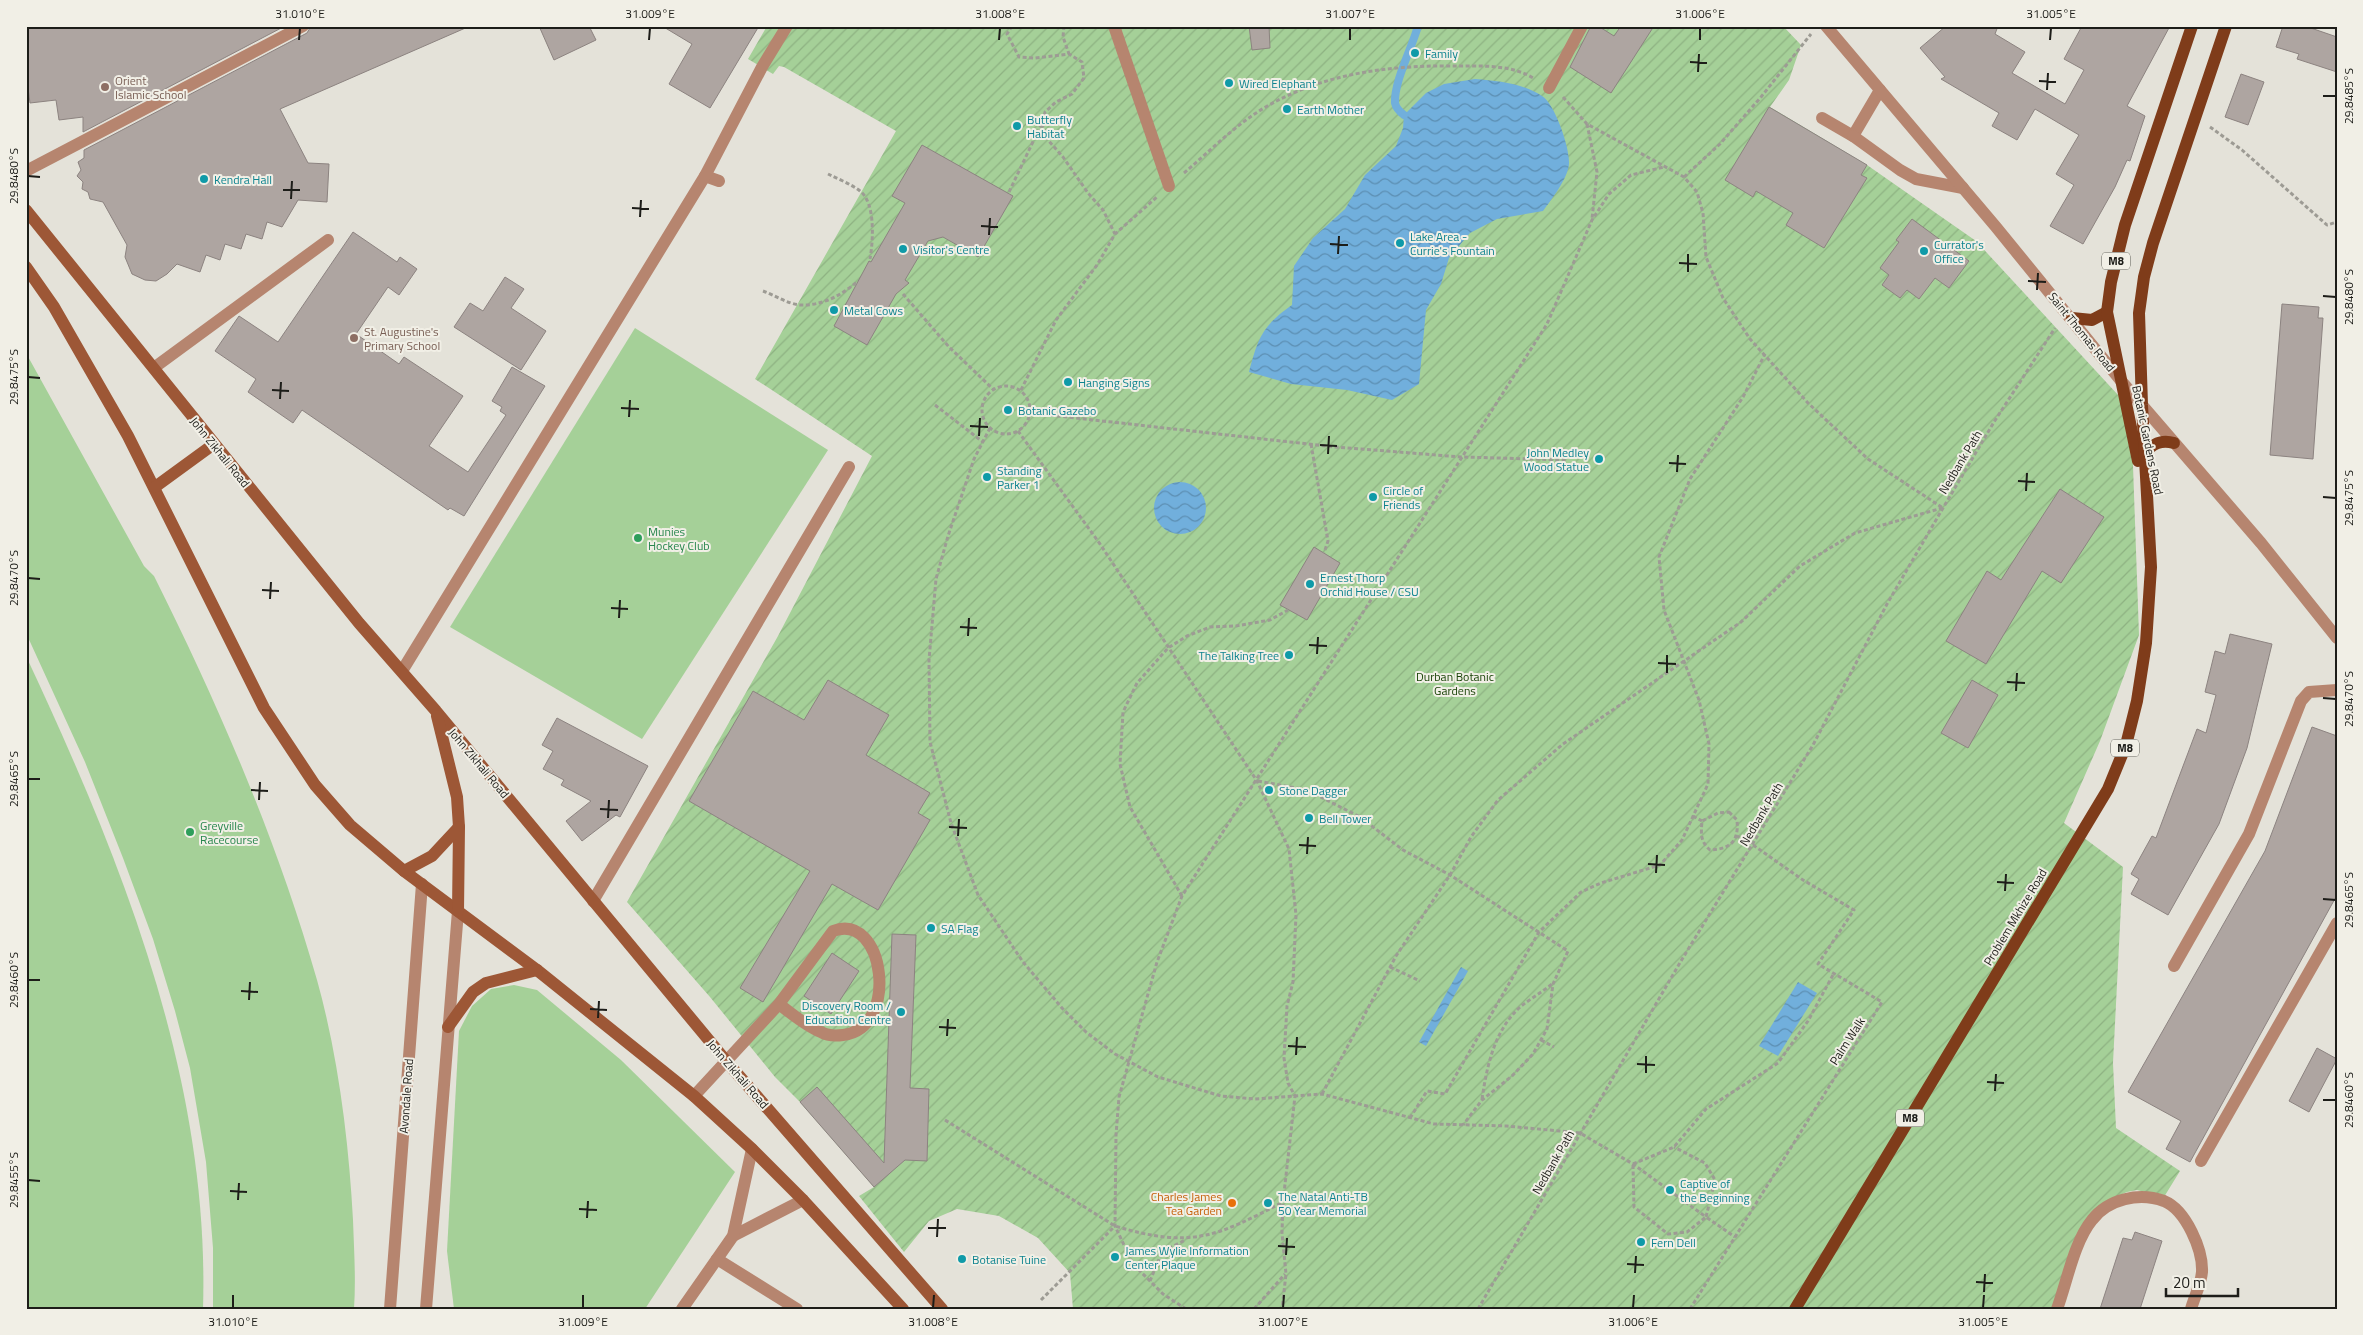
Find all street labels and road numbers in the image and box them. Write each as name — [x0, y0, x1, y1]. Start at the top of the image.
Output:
road number: M8 — [2102, 252, 2130, 270]
street label: Saint Thomas Road — [2044, 288, 2120, 376]
street label: Botanic Gardens Road — [2127, 384, 2169, 496]
street label: John Zikhali Road — [185, 412, 255, 492]
street label: Nedbank Path — [1933, 427, 1987, 497]
street label: John Zikhali Road — [444, 724, 514, 802]
road number: M8 — [2111, 740, 2139, 756]
street label: Nedbank Path — [1734, 779, 1788, 849]
street label: Problem Mkhize Road — [1978, 865, 2052, 969]
street label: Palm Walk — [1824, 1013, 1870, 1069]
street label: John Zikhali Road — [702, 1035, 774, 1113]
street label: Avondale Road — [394, 1058, 418, 1134]
road number: M8 — [1896, 1110, 1924, 1126]
street label: Nedbank Path — [1527, 1126, 1579, 1198]

